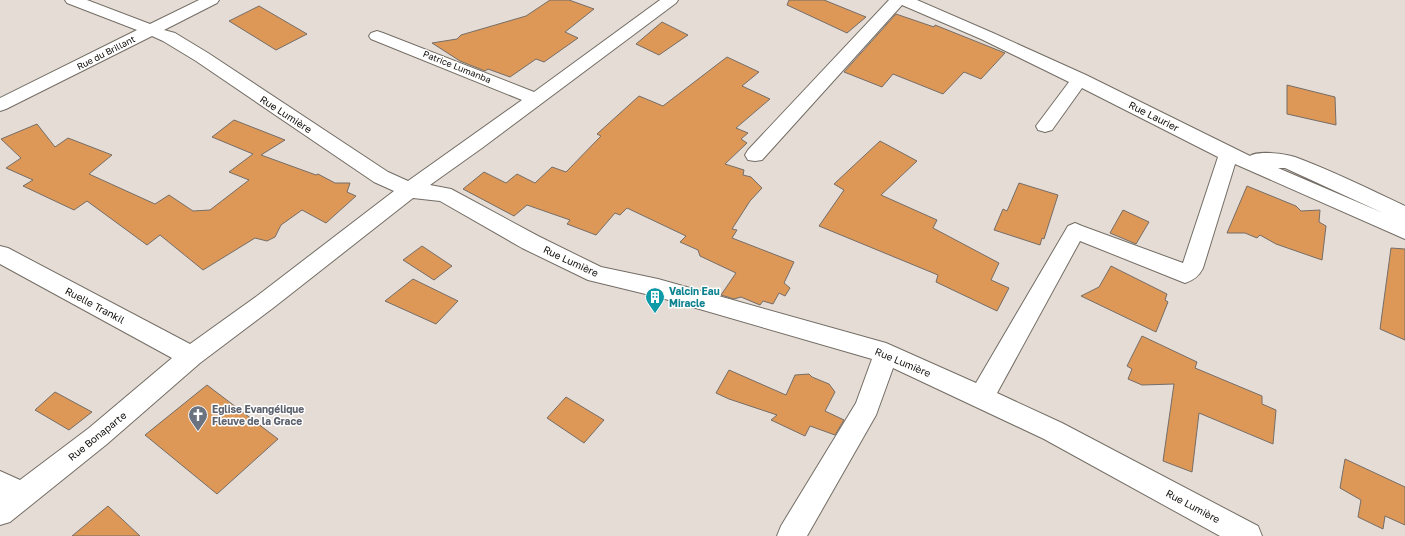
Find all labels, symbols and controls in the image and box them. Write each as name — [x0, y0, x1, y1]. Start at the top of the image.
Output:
street label: Rue du Brillant — [75, 33, 137, 72]
street label: Patrice Lumanba — [422, 48, 493, 85]
street label: Rue Lumière — [258, 93, 314, 135]
street label: Rue Laurier — [1127, 98, 1181, 134]
street label: Rue Lumière — [542, 243, 601, 279]
street label: Ruelle Trankil — [63, 284, 127, 326]
place label: Valcin Eau Miracle — [669, 285, 720, 309]
building icon: Valcin Eau Miracle — [644, 286, 666, 314]
street label: Rue Lumière — [873, 345, 933, 379]
place label: Eglise Evangélique Fleuve de la Grace — [212, 403, 304, 427]
church icon: Eglise Evangélique Fleuve de la Grace — [187, 404, 209, 432]
street label: Rue Bonaparte — [66, 409, 129, 463]
street label: Rue Lumière — [1164, 487, 1222, 525]

